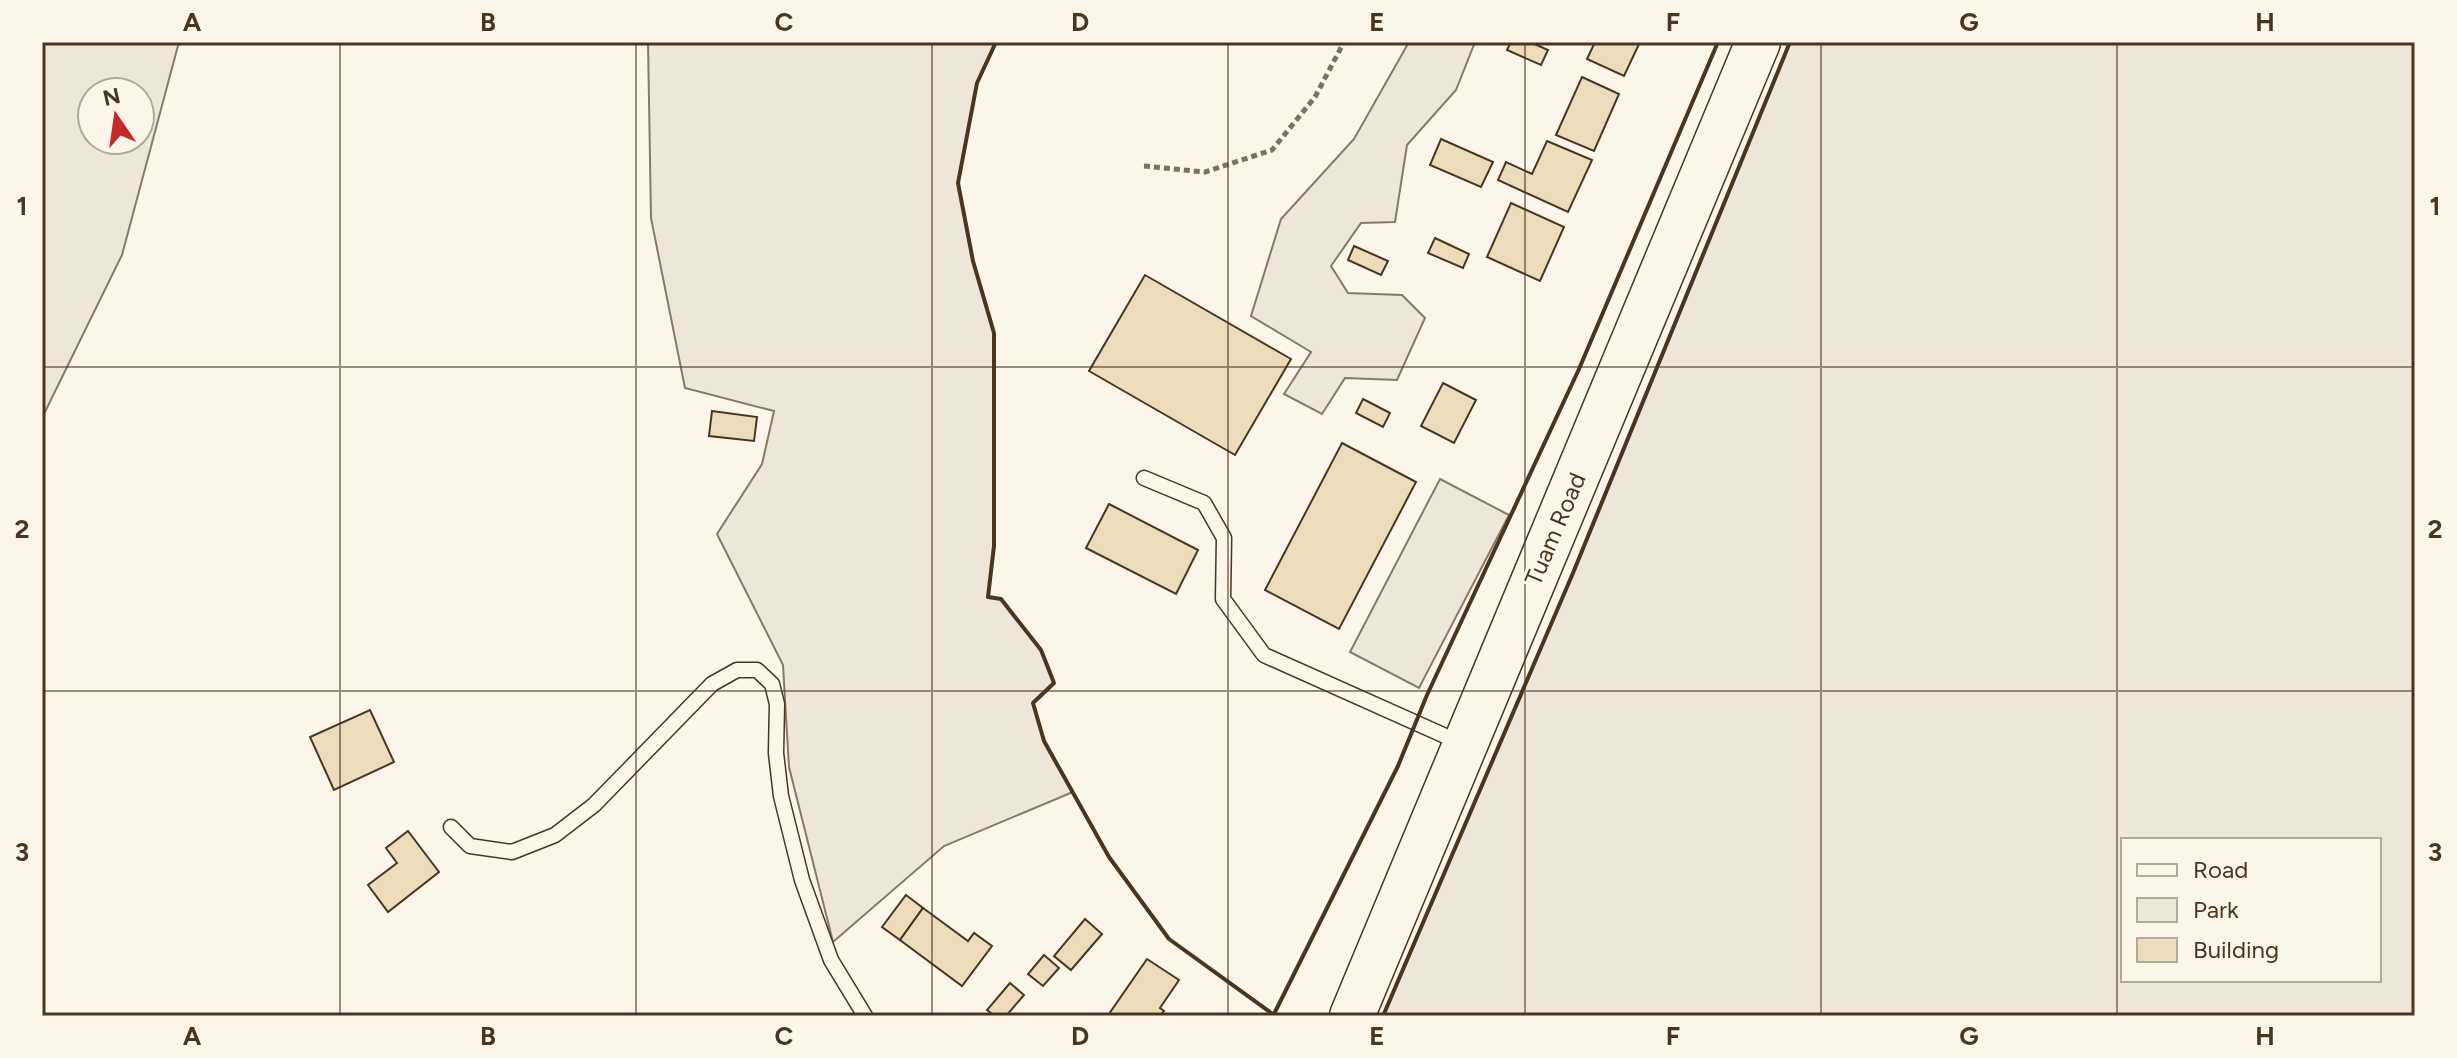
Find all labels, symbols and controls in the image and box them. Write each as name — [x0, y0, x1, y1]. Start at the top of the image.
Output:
text: A — [183, 6, 202, 38]
text: B — [480, 6, 496, 38]
text: C — [775, 6, 794, 38]
text: D — [1071, 6, 1089, 38]
text: E — [1369, 6, 1385, 38]
text: F — [1666, 6, 1680, 38]
text: G — [1959, 6, 1979, 38]
text: H — [2255, 6, 2275, 38]
north arrow — [76, 76, 156, 156]
text: N — [100, 82, 123, 112]
text: 1 — [17, 190, 27, 222]
text: 1 — [2430, 190, 2440, 222]
street label: Tuam Road — [1518, 468, 1592, 590]
text: 2 — [14, 513, 30, 545]
text: 2 — [2427, 513, 2443, 545]
text: 3 — [15, 836, 29, 868]
text: 3 — [2428, 836, 2442, 868]
legend — [2121, 838, 2381, 982]
text: Road — [2193, 855, 2248, 884]
text: Park — [2193, 895, 2239, 924]
text: Building — [2193, 935, 2279, 964]
text: A — [183, 1020, 202, 1052]
text: B — [480, 1020, 496, 1052]
text: C — [775, 1020, 794, 1052]
text: D — [1071, 1020, 1089, 1052]
text: E — [1369, 1020, 1385, 1052]
text: F — [1666, 1020, 1680, 1052]
text: G — [1959, 1020, 1979, 1052]
text: H — [2255, 1020, 2275, 1052]

